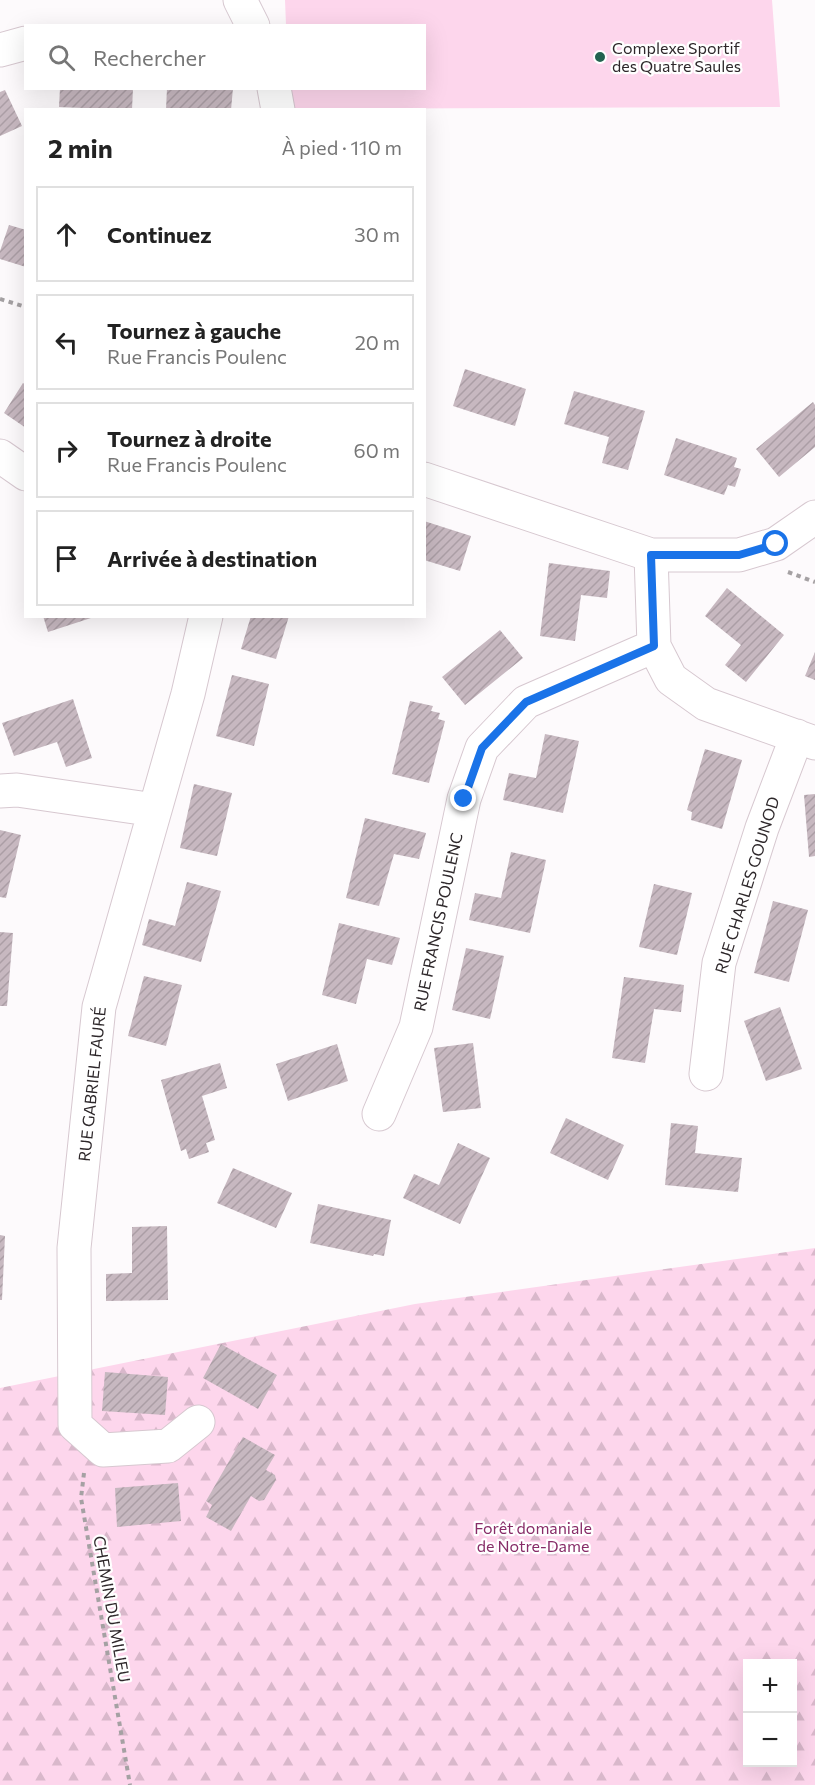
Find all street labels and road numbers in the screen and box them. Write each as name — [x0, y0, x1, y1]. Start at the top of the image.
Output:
street label: RUE CHARLES GOUNOD — [711, 794, 782, 976]
street label: RUE FRANCIS POULENC — [409, 831, 466, 1013]
street label: RUE GABRIEL FAURÉ — [74, 1006, 109, 1162]
street label: CHEMIN DU MILIEU — [90, 1534, 135, 1684]

